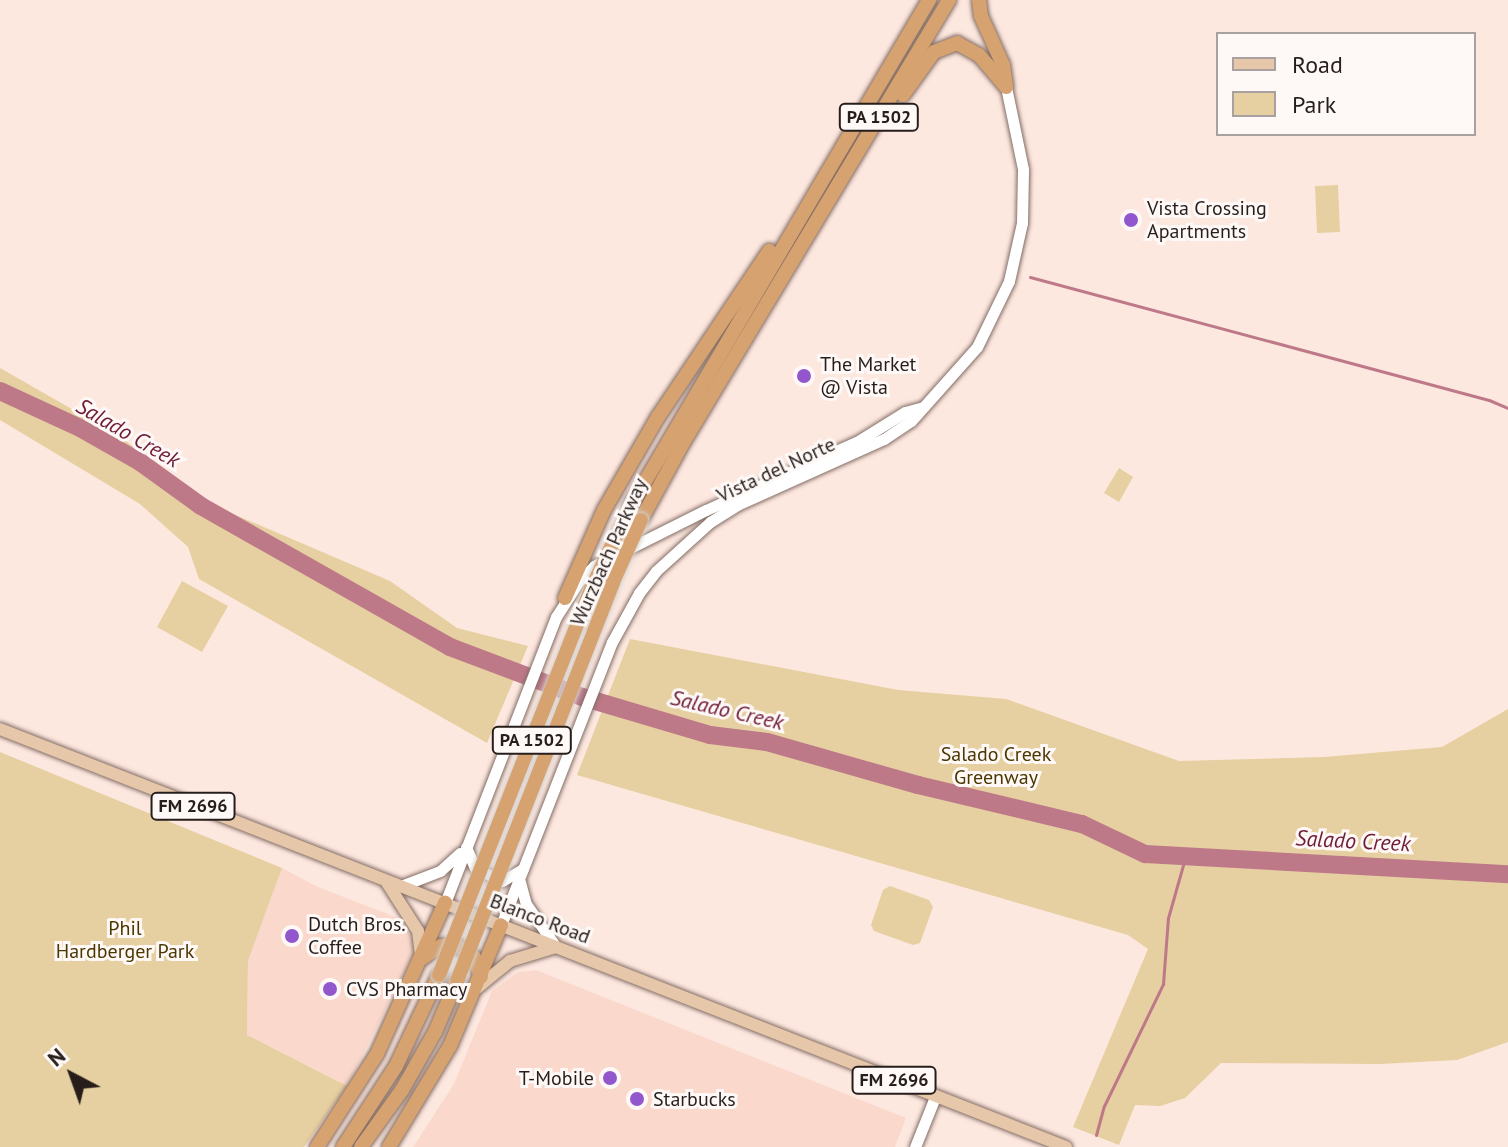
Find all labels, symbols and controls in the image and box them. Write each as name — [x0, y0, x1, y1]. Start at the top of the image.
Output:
legend — [1216, 32, 1476, 136]
text: Road — [1292, 49, 1343, 80]
text: Park — [1292, 89, 1336, 120]
road number: PA 1502 — [837, 103, 921, 131]
place label: Vista Crossing Apartments — [1147, 196, 1267, 243]
marker: Vista Crossing Apartments — [1122, 211, 1140, 229]
place label: The Market @ Vista — [820, 352, 916, 399]
marker: The Market @ Vista — [795, 367, 813, 385]
water label: Salado Creek — [71, 393, 185, 473]
street label: Vista del Norte — [713, 432, 839, 508]
street label: Wurzbach Parkway — [566, 474, 652, 630]
water label: Salado Creek — [668, 684, 786, 736]
road number: PA 1502 — [490, 726, 574, 754]
park label: Salado Creek Greenway — [941, 743, 1051, 790]
road number: FM 2696 — [149, 792, 237, 820]
water label: Salado Creek — [1295, 825, 1411, 857]
street label: Blanco Road — [487, 889, 593, 949]
place label: Dutch Bros. Coffee — [308, 912, 406, 959]
park label: Phil Hardberger Park — [56, 917, 194, 964]
marker: Dutch Bros. Coffee — [283, 927, 301, 945]
place label: CVS Pharmacy — [346, 977, 467, 1001]
marker: CVS Pharmacy — [321, 980, 339, 998]
north arrow — [32, 1035, 112, 1115]
text: N — [42, 1042, 71, 1072]
place label: T-Mobile — [519, 1066, 594, 1090]
road number: FM 2696 — [850, 1066, 938, 1094]
marker: T-Mobile — [601, 1069, 619, 1087]
place label: Starbucks — [653, 1087, 736, 1111]
marker: Starbucks — [628, 1090, 646, 1108]

